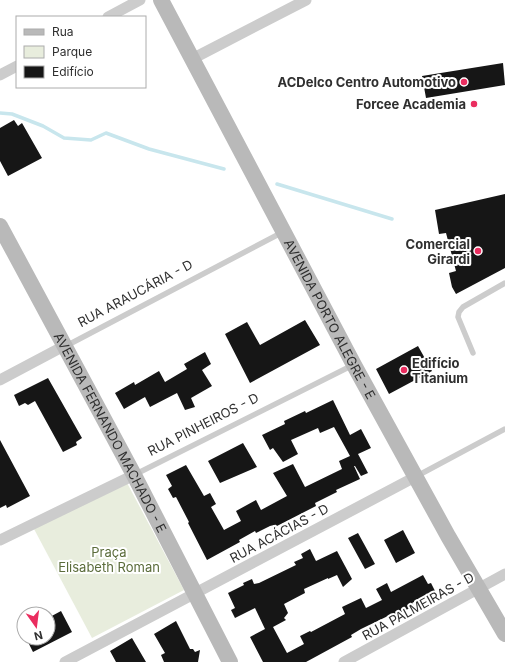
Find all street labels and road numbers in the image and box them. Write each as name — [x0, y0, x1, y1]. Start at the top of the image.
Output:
street label: AVENIDA PORTO ALEGRE - E — [281, 236, 379, 402]
street label: RUA ARAUCÁRIA - D — [75, 256, 195, 330]
street label: AVENIDA FERNANDO MACHADO - E — [51, 330, 170, 535]
street label: RUA PINHEIROS - D — [145, 389, 261, 459]
street label: RUA ACÁCIAS - D — [227, 500, 331, 566]
street label: RUA PALMEIRAS - D — [359, 569, 477, 643]

